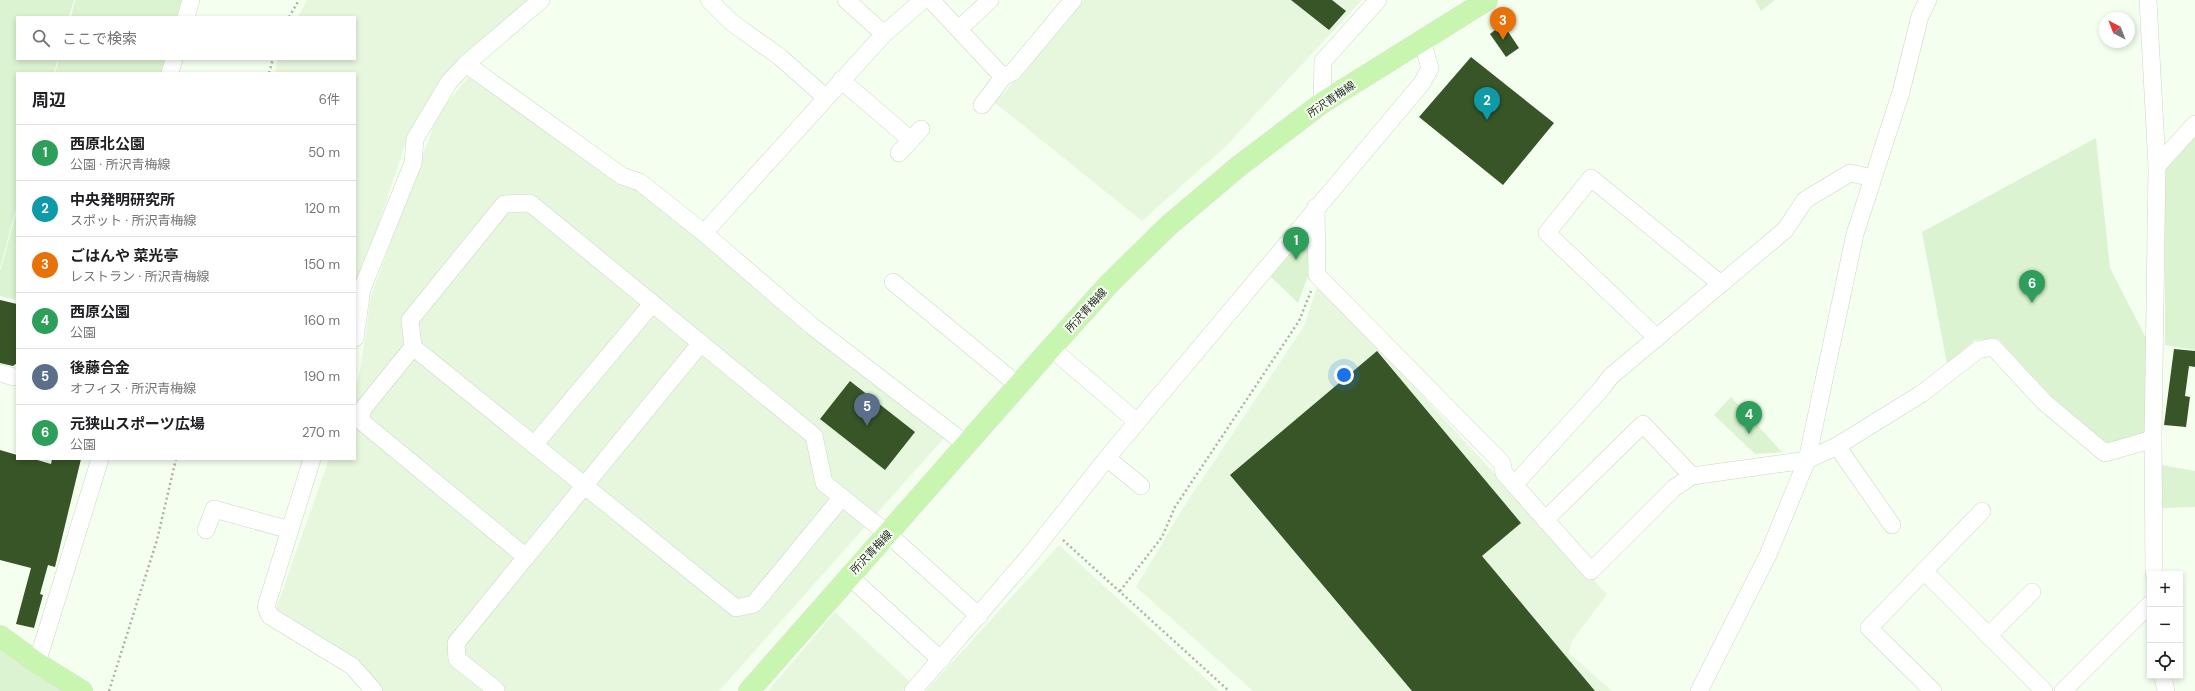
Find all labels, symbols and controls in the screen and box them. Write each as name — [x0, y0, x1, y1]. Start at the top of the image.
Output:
pin: 3 — [1490, 7, 1516, 40]
north arrow — [2099, 12, 2135, 48]
search box — [16, 16, 356, 60]
icon: search — [30, 27, 52, 49]
text: ここで検索 — [62, 29, 137, 49]
street label: 所沢青梅線 — [1304, 78, 1358, 120]
pin: 2 — [1474, 87, 1500, 120]
text: 周辺 — [32, 89, 66, 111]
text: 6件 — [319, 91, 340, 108]
text: 西原北公園 — [70, 134, 145, 154]
text: 1 — [43, 144, 47, 161]
text: 50 m — [308, 144, 340, 161]
text: 公園 · 所沢青梅線 — [70, 156, 171, 173]
text: 中央発明研究所 — [70, 190, 175, 210]
text: 2 — [41, 200, 49, 217]
text: 120 m — [305, 200, 340, 217]
text: スポット · 所沢青梅線 — [70, 212, 197, 229]
pin: 1 — [1283, 227, 1309, 260]
text: ごはんや 菜光亭 — [70, 246, 179, 266]
text: 3 — [41, 256, 49, 273]
text: 150 m — [304, 256, 340, 273]
text: レストラン · 所沢青梅線 — [70, 268, 210, 285]
pin: 6 — [2019, 270, 2045, 303]
street label: 所沢青梅線 — [1062, 285, 1110, 335]
text: 西原公園 — [70, 302, 130, 322]
text: 4 — [41, 312, 49, 329]
text: 160 m — [304, 312, 340, 329]
text: 公園 — [70, 324, 96, 341]
text: 後藤合金 — [70, 358, 130, 378]
your location — [1334, 365, 1354, 385]
text: 5 — [41, 368, 49, 385]
text: 190 m — [304, 368, 340, 385]
text: オフィス · 所沢青梅線 — [70, 380, 196, 397]
pin: 5 — [854, 393, 880, 426]
pin: 4 — [1736, 401, 1762, 434]
text: 元狭山スポーツ広場 — [70, 414, 205, 434]
text: 6 — [41, 424, 49, 441]
text: 270 m — [302, 424, 340, 441]
text: 公園 — [70, 436, 96, 453]
street label: 所沢青梅線 — [847, 527, 895, 577]
map controls — [2147, 571, 2183, 679]
button: + — [2147, 571, 2183, 607]
button: − — [2147, 607, 2183, 643]
button: locate — [2147, 643, 2183, 679]

